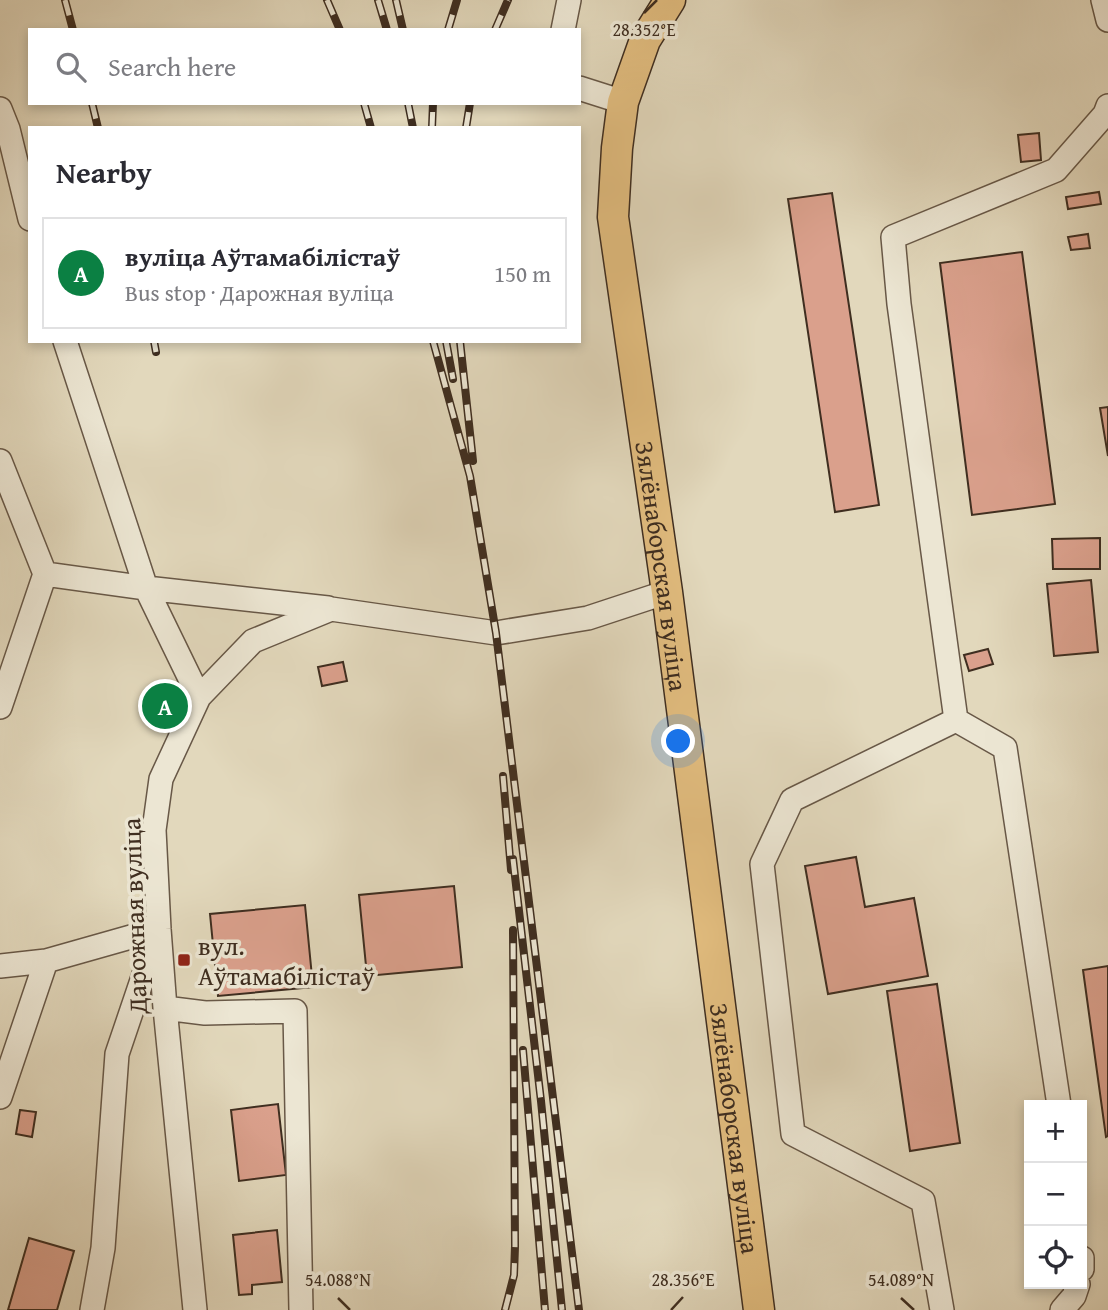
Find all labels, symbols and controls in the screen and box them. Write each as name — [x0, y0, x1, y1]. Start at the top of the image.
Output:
text: 28.352°E — [612, 16, 676, 43]
search box — [28, 28, 581, 105]
text: Search here — [108, 47, 236, 86]
icon: search — [52, 48, 90, 86]
text: Nearby — [56, 150, 152, 194]
text: вуліца Аўтамабілістаў — [125, 237, 400, 276]
text: A — [74, 257, 88, 290]
text: 150 m — [494, 257, 551, 290]
text: Bus stop · Дарожная вуліца — [125, 276, 394, 309]
street label: Зялёнаборская вуліца — [626, 438, 699, 694]
pin: A — [142, 680, 188, 732]
your location — [661, 724, 695, 758]
street label: Дарожная вуліца — [111, 817, 157, 1016]
place label: вул. Аўтамабілістаў — [198, 926, 375, 995]
marker: вул. Аўтамабілістаў — [176, 952, 192, 968]
street label: Зялёнаборская вуліца — [700, 1001, 771, 1257]
map controls — [1024, 1100, 1087, 1289]
button: + — [1024, 1100, 1087, 1163]
button: − — [1024, 1163, 1087, 1226]
button: locate — [1024, 1226, 1087, 1289]
text: 54.088°N — [305, 1266, 371, 1293]
text: 28.356°E — [651, 1266, 715, 1293]
text: 54.089°N — [868, 1266, 934, 1293]

